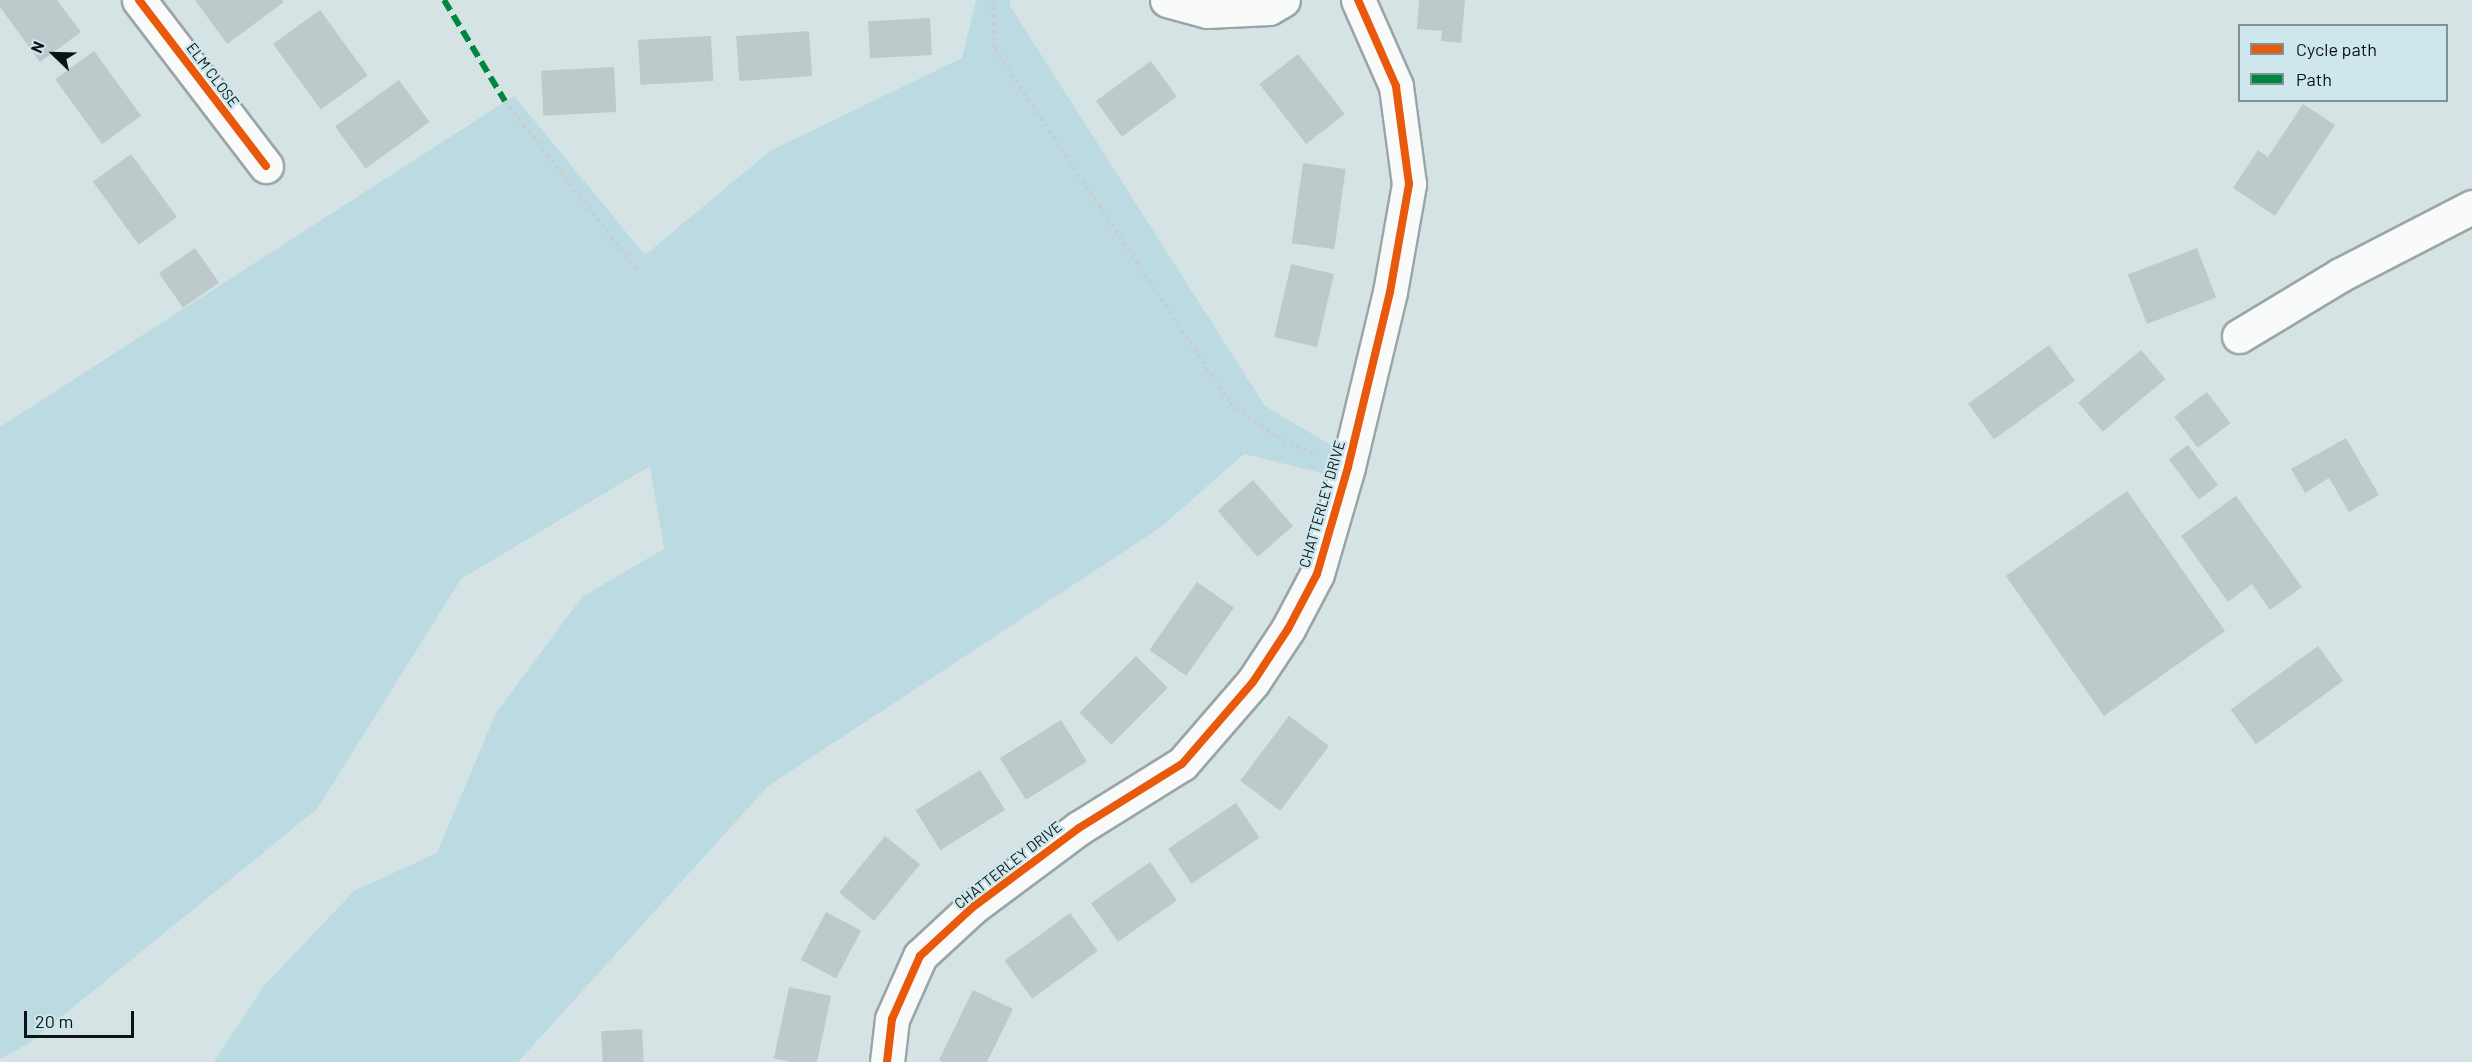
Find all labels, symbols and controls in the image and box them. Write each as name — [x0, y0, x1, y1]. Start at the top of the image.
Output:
north arrow — [24, 24, 84, 84]
legend — [2238, 24, 2448, 102]
text: N — [26, 38, 48, 55]
text: Cycle path — [2296, 38, 2377, 60]
street label: ELM CLOSE — [183, 39, 243, 111]
text: Path — [2296, 68, 2332, 90]
street label: CHATTERLEY DRIVE — [1295, 438, 1349, 570]
street label: CHATTERLEY DRIVE — [951, 817, 1065, 913]
scale bar — [27, 999, 136, 1037]
text: 20 m — [35, 1010, 73, 1032]

